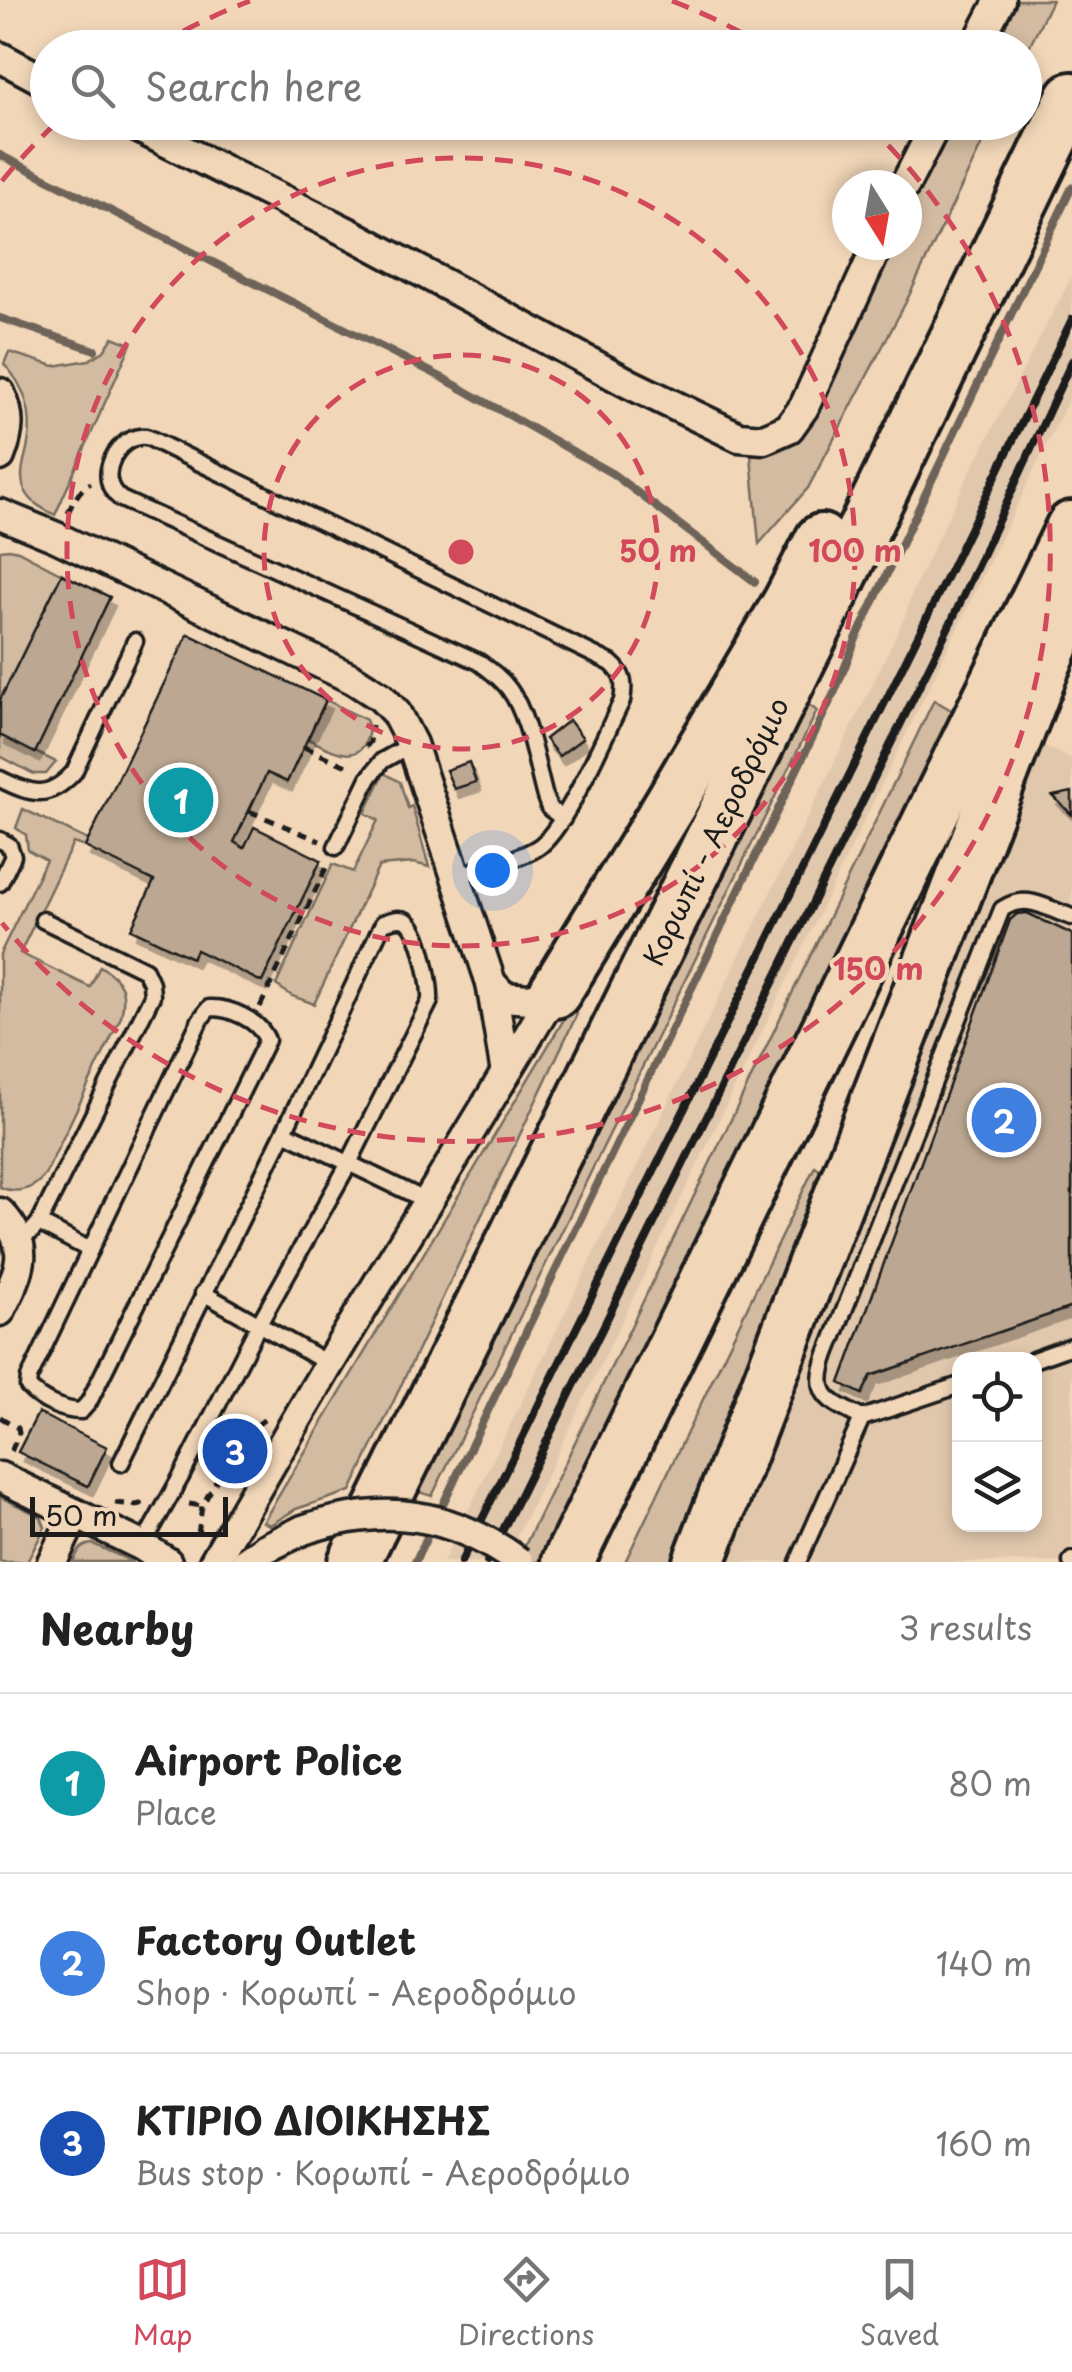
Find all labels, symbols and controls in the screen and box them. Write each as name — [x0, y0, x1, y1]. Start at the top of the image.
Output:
search box — [30, 30, 1042, 140]
text: Search here — [145, 57, 362, 114]
icon: search — [65, 58, 120, 113]
north arrow — [832, 170, 922, 260]
text: 50 m — [619, 527, 697, 572]
text: 100 m — [808, 527, 902, 572]
centre of rings — [443, 534, 479, 570]
street label: Κορωπί - Αεροδρόμιο — [631, 689, 799, 973]
pin: 1 — [148, 762, 214, 838]
your location — [467, 845, 518, 896]
text: 150 m — [833, 945, 923, 990]
pin: 2 — [972, 1082, 1036, 1158]
map controls — [952, 1352, 1042, 1532]
button: locate — [952, 1352, 1042, 1442]
pin: 3 — [202, 1414, 268, 1488]
button: layers — [952, 1442, 1042, 1532]
scale bar — [30, 1492, 228, 1536]
text: 50 m — [45, 1493, 118, 1536]
text: Nearby — [40, 1596, 194, 1659]
text: 3 results — [898, 1603, 1032, 1651]
text: Airport Police — [135, 1731, 402, 1788]
text: 1 — [65, 1759, 80, 1807]
text: 80 m — [948, 1759, 1032, 1807]
text: Place — [135, 1788, 217, 1836]
text: Factory Outlet — [135, 1911, 416, 1968]
text: 2 — [61, 1939, 84, 1987]
text: 140 m — [936, 1939, 1032, 1987]
text: Shop · Κορωπί - Αεροδρόμιο — [135, 1968, 577, 2016]
text: ΚΤΙΡΙΟ ΔΙΟΙΚΗΣΗΣ — [135, 2091, 491, 2148]
text: 3 — [62, 2119, 83, 2167]
text: 160 m — [936, 2119, 1032, 2167]
text: Bus stop · Κορωπί - Αεροδρόμιο — [135, 2148, 631, 2196]
tab: Map — [133, 2252, 193, 2355]
tab: Directions — [458, 2252, 594, 2355]
tab: Saved — [860, 2252, 939, 2355]

